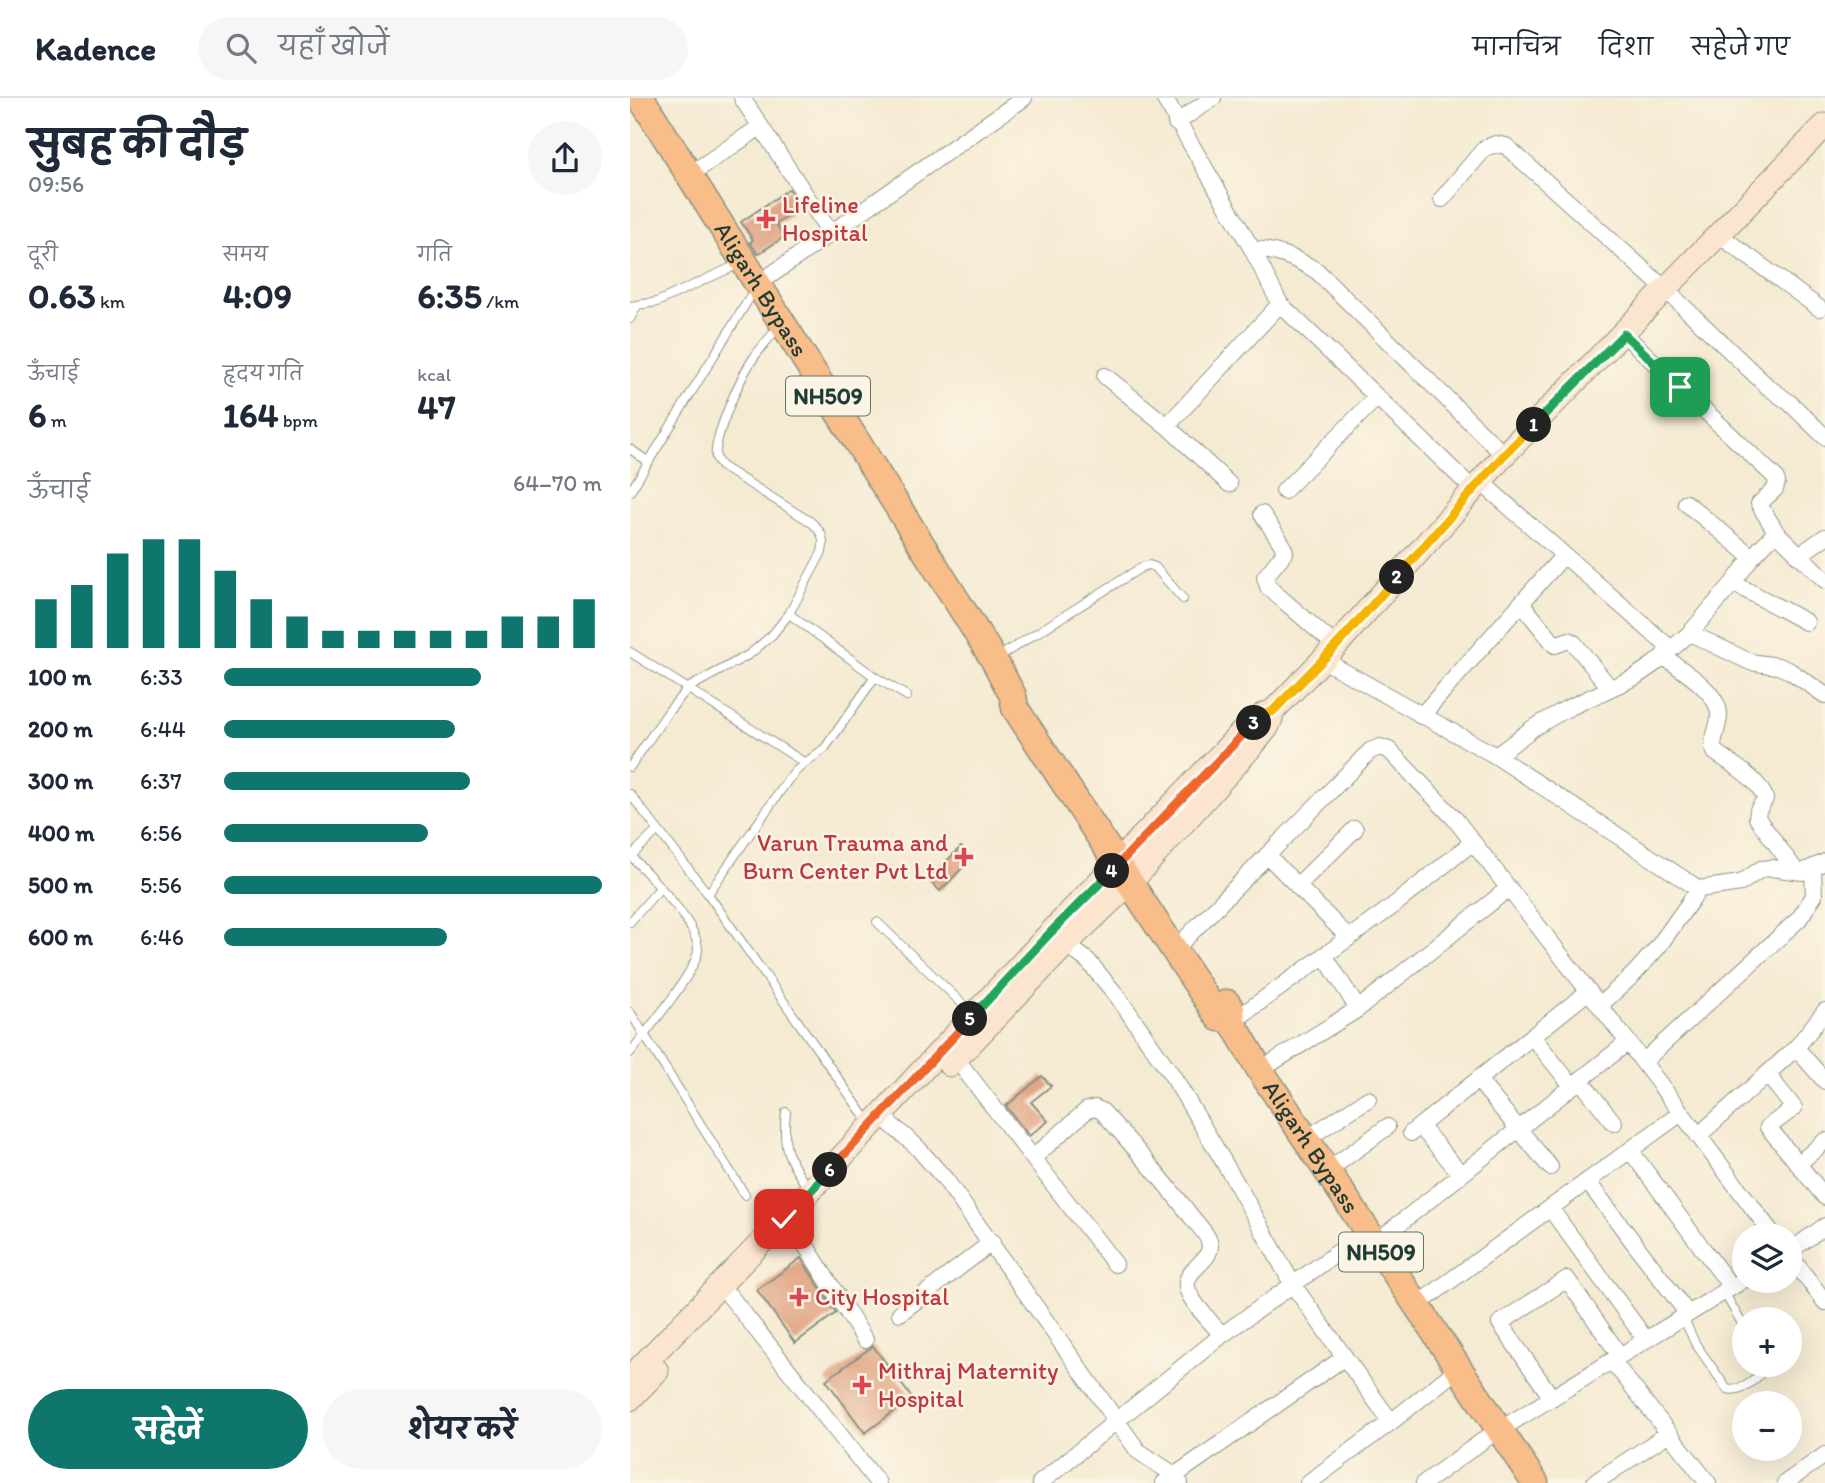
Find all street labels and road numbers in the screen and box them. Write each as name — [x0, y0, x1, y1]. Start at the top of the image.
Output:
street label: Aligarh Bypass — [709, 216, 815, 362]
road number: NH509 — [786, 376, 870, 416]
street label: Aligarh Bypass — [1257, 1074, 1366, 1218]
road number: NH509 — [1339, 1232, 1423, 1272]

